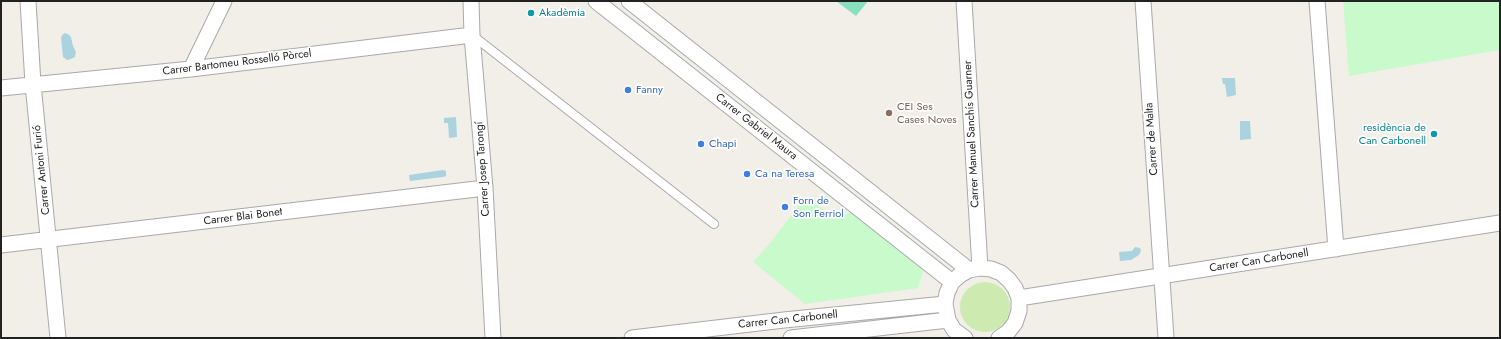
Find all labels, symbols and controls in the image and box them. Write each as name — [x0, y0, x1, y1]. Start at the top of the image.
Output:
place label: Akadèmia — [539, 6, 585, 20]
marker: Akadèmia — [526, 8, 536, 18]
street label: Carrer Bartomeu Rosselló Pòrcel — [162, 47, 312, 79]
street label: Carrer Manuel Sanchís Guarner — [962, 60, 982, 208]
place label: Fanny — [636, 83, 663, 97]
marker: Fanny — [623, 85, 633, 95]
street label: Carrer Gabriel Maura — [712, 91, 800, 163]
place label: CEI Ses Cases Noves — [897, 100, 957, 126]
street label: Carrer de Malta — [1143, 102, 1161, 176]
marker: CEI Ses Cases Noves — [884, 108, 894, 118]
street label: Carrer Josep Tarongí — [473, 121, 493, 217]
place label: residència de Can Carbonell — [1359, 121, 1426, 147]
street label: Carrer Antoni Furió — [31, 124, 53, 216]
marker: residència de Can Carbonell — [1429, 129, 1439, 139]
place label: Chapi — [709, 137, 737, 151]
marker: Chapi — [696, 139, 706, 149]
place label: Ca na Teresa — [755, 167, 814, 181]
marker: Ca na Teresa — [742, 169, 752, 179]
place label: Forn de Son Ferriol — [793, 194, 844, 220]
marker: Forn de Son Ferriol — [780, 202, 790, 212]
street label: Carrer Blai Bonet — [203, 206, 283, 228]
street label: Carrer Can Carbonell — [1208, 247, 1310, 275]
street label: Carrer Can Carbonell — [737, 308, 839, 332]

